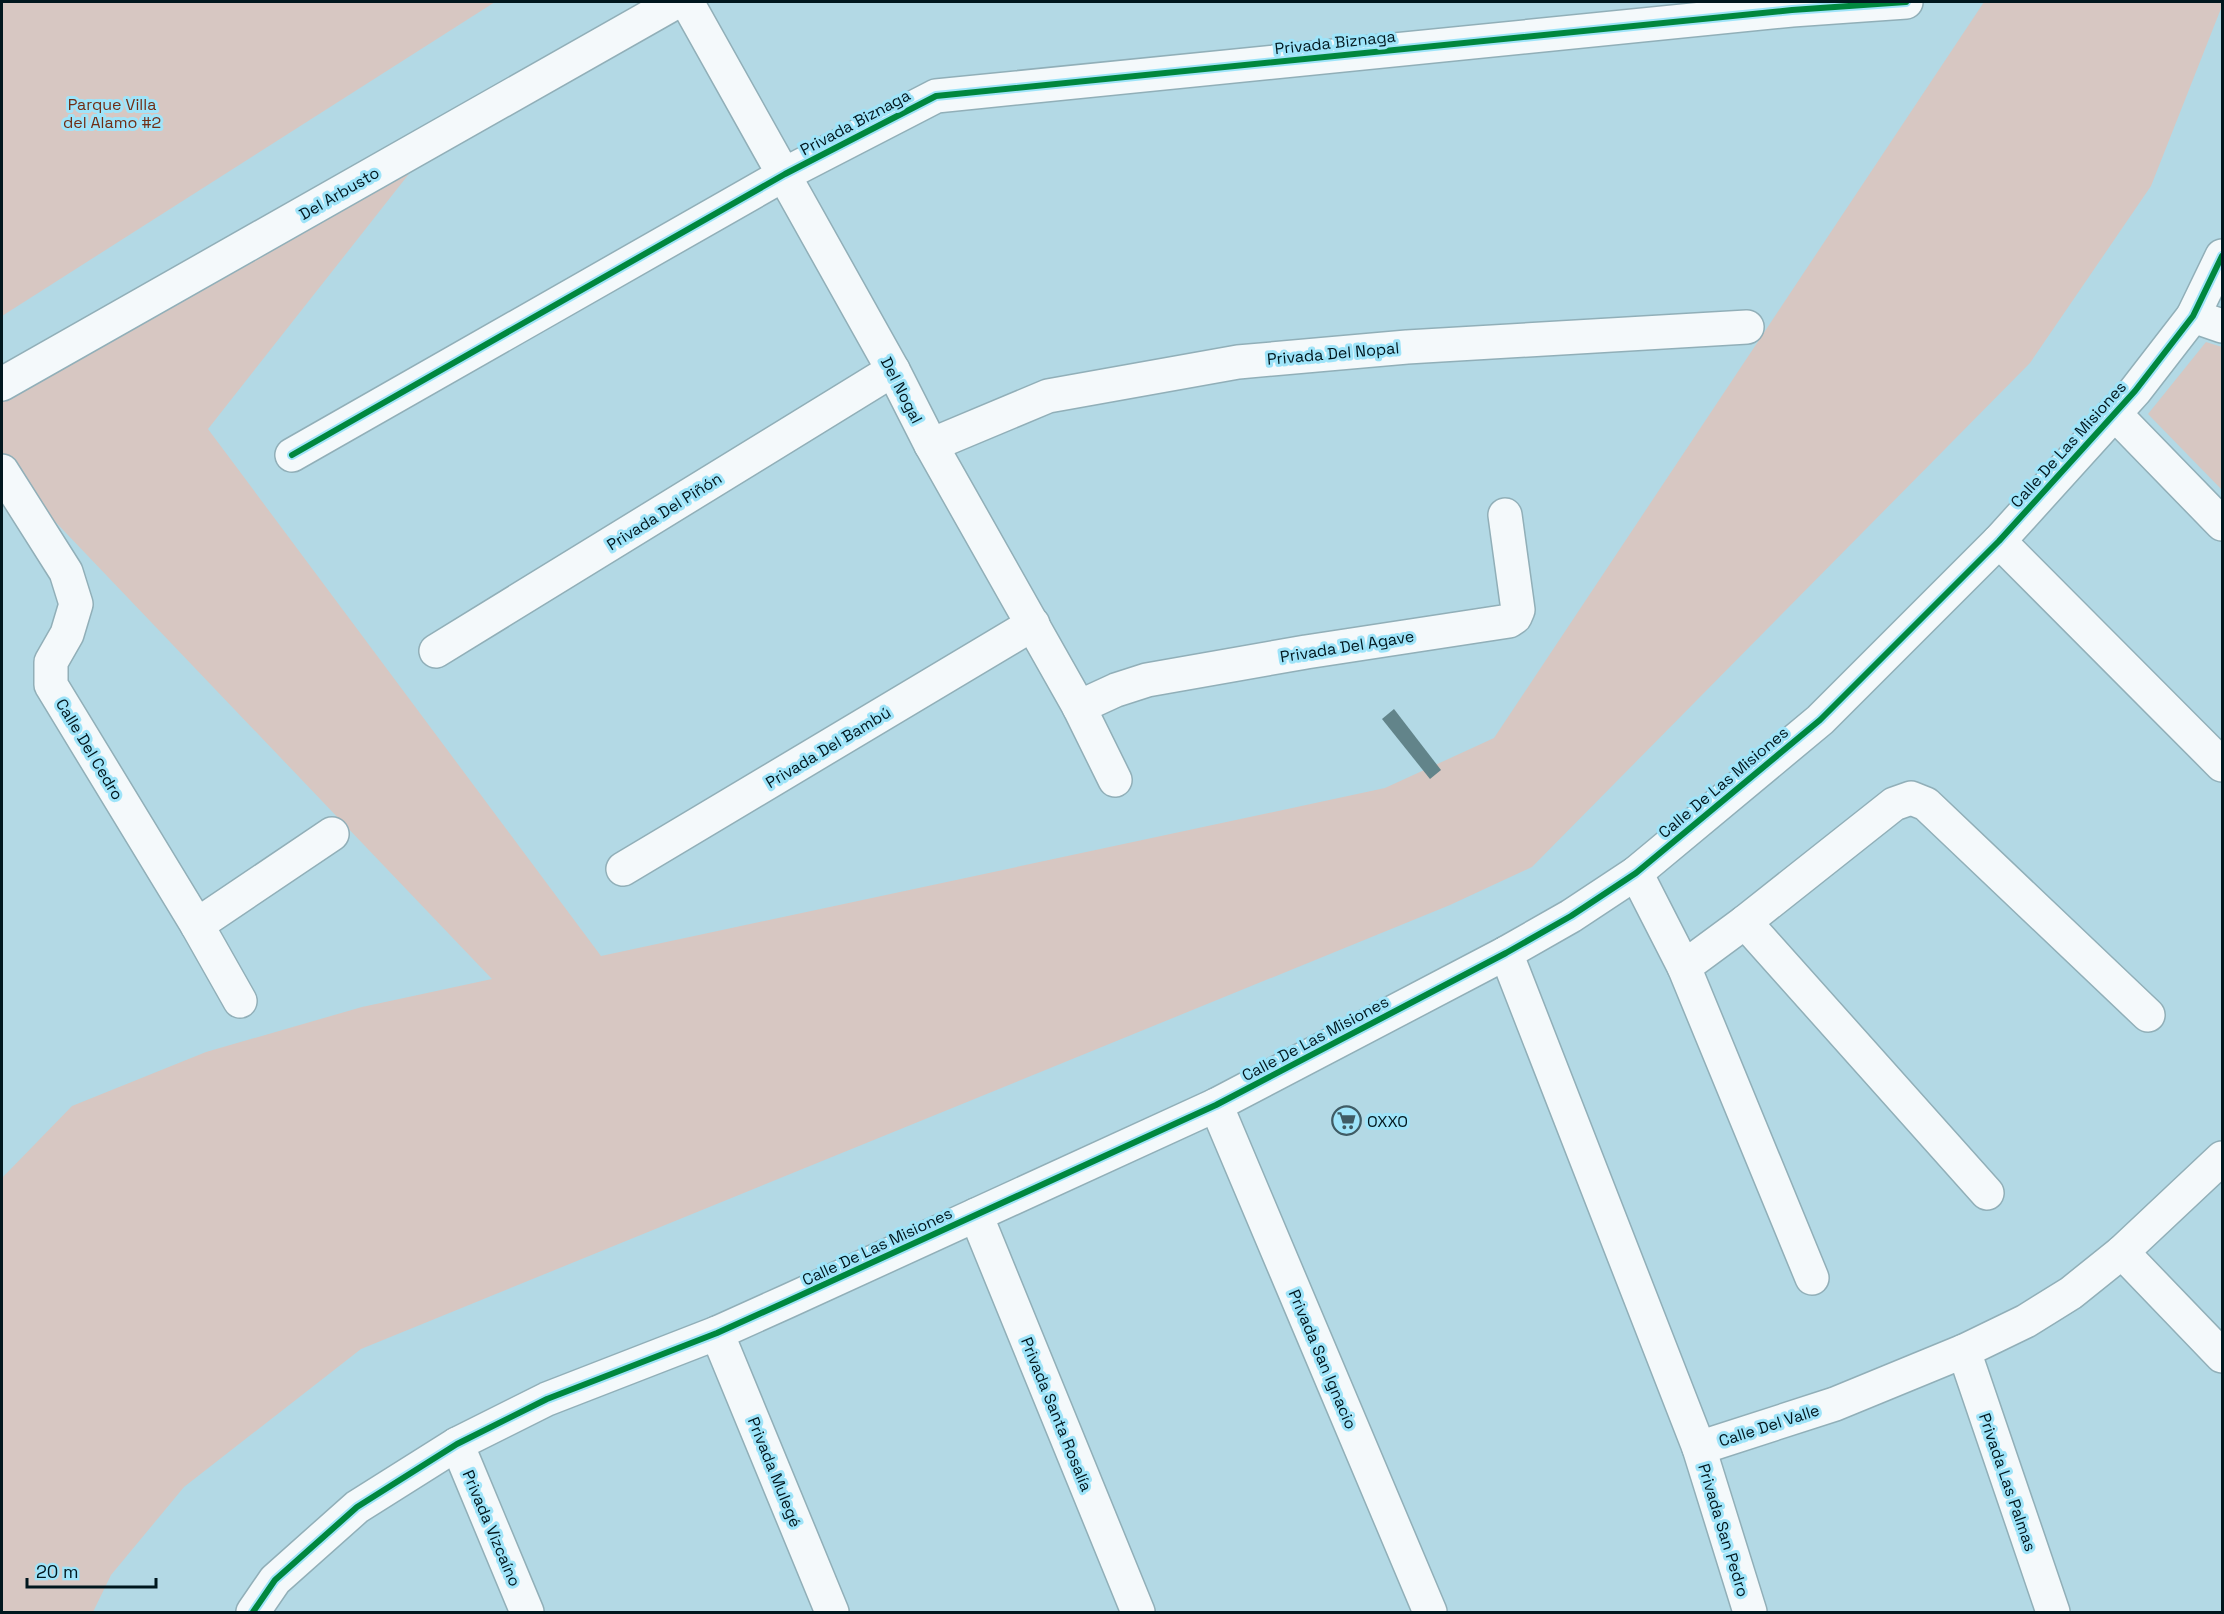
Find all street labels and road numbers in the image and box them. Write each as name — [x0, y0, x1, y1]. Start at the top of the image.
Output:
street label: Privada Biznaga — [1273, 26, 1397, 59]
street label: Privada Biznaga — [797, 85, 914, 160]
street label: Del Arbusto — [295, 162, 383, 225]
street label: Privada Del Nopal — [1266, 337, 1400, 370]
street label: Del Nogal — [876, 353, 927, 427]
street label: Calle De Las Misiones — [2006, 377, 2131, 512]
street label: Privada Del Piñón — [603, 468, 726, 555]
street label: Privada Del Agave — [1279, 626, 1416, 667]
street label: Calle Del Cedro — [51, 695, 128, 804]
street label: Privada Del Bambú — [762, 702, 895, 793]
street label: Calle De Las Misiones — [1654, 722, 1793, 843]
street label: Calle De Las Misiones — [1238, 991, 1392, 1086]
street label: Calle De Las Misiones — [799, 1202, 956, 1290]
street label: Privada San Ignacio — [1284, 1286, 1361, 1432]
street label: Privada Santa Rosalía — [1016, 1334, 1097, 1494]
street label: Calle Del Valle — [1716, 1399, 1822, 1452]
street label: Privada Las Palmas — [1974, 1410, 2041, 1554]
street label: Privada Mulegé — [743, 1414, 806, 1531]
street label: Privada San Pedro — [1693, 1461, 1754, 1599]
street label: Privada Vizcaíno — [458, 1467, 526, 1590]

